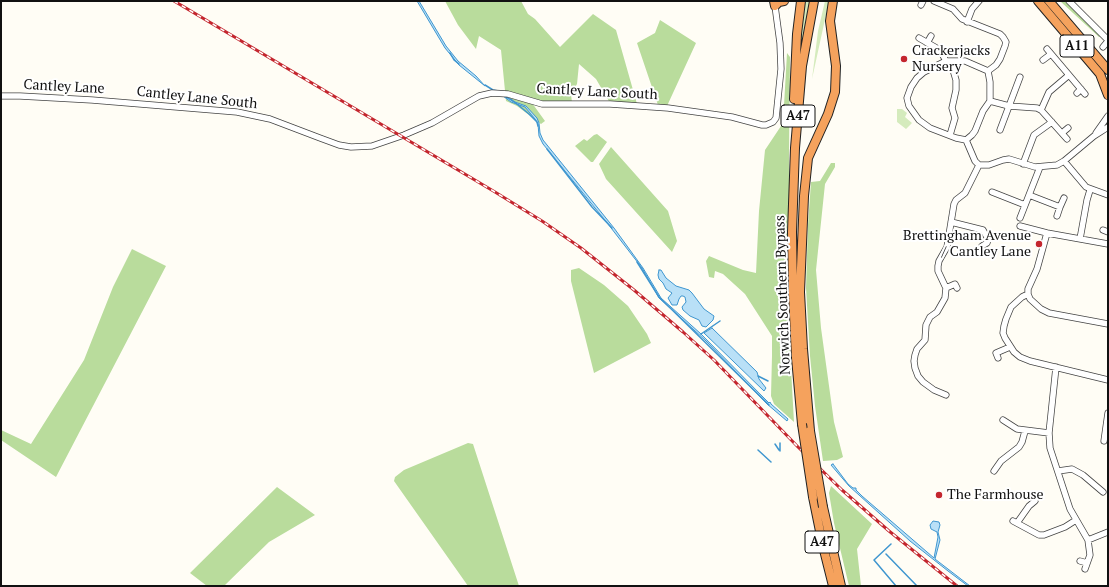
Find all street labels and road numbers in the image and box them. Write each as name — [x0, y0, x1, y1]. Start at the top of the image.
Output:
road number: A11 — [1060, 35, 1094, 57]
street label: Cantley Lane — [23, 76, 105, 98]
street label: Cantley Lane South — [536, 80, 658, 104]
street label: Cantley Lane South — [136, 83, 258, 113]
road number: A47 — [781, 105, 815, 127]
street label: Norwich Southern Bypass — [772, 215, 794, 375]
road number: A47 — [805, 531, 839, 553]

